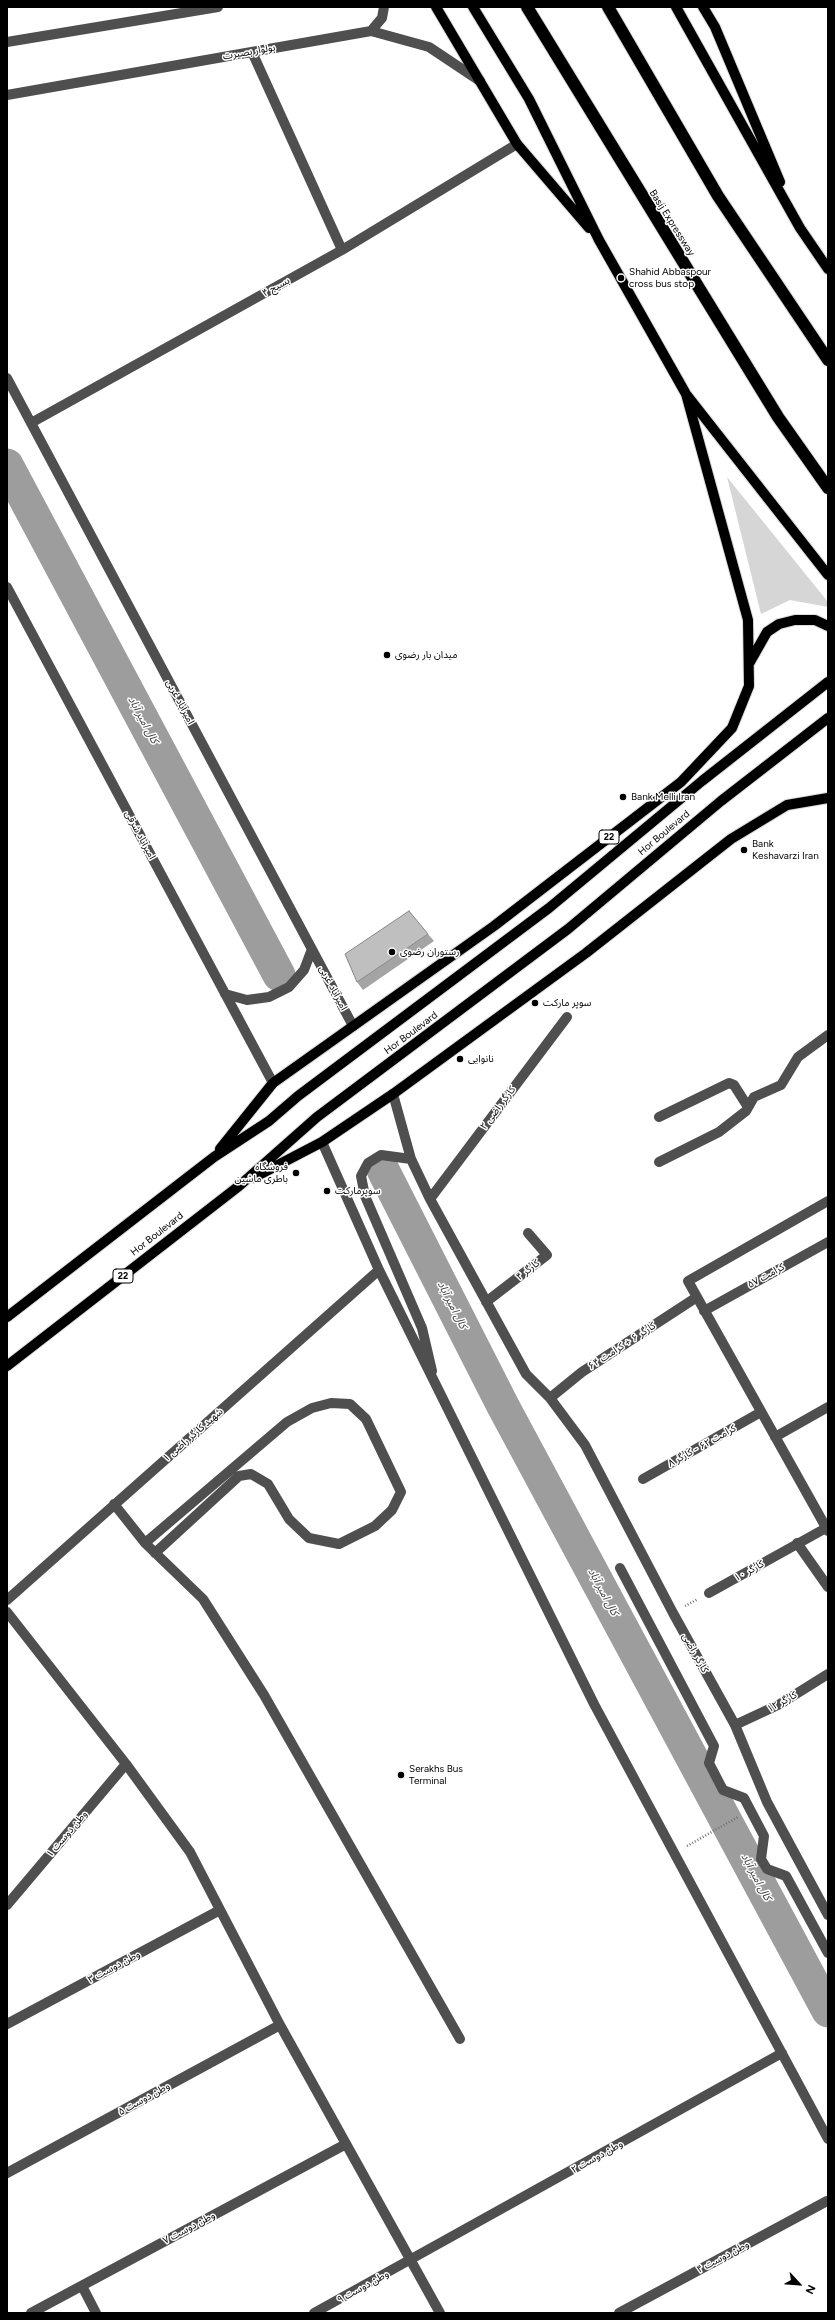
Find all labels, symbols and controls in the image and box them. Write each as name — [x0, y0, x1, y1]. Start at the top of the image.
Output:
street label: بولوار بصیرت — [222, 41, 276, 63]
street label: Basij Expressway — [647, 188, 697, 258]
place label: Shahid Abbaspour cross bus stop — [629, 266, 711, 290]
marker: Shahid Abbaspour cross bus stop — [616, 273, 626, 283]
street label: بسیج ۴ — [260, 275, 292, 299]
place label: میدان بار رضوی — [395, 649, 457, 661]
marker: میدان بار رضوی — [382, 650, 392, 660]
street label: امیرآباد غربی — [163, 678, 197, 726]
water label: کال امیر آباد — [125, 694, 161, 746]
place label: Bank Melli Iran — [631, 791, 695, 803]
marker: Bank Melli Iran — [618, 792, 628, 802]
street label: Hor Boulevard — [636, 808, 692, 858]
street label: امیرآباد شرقی — [122, 809, 158, 861]
road number: 22 — [599, 830, 619, 844]
place label: Bank Keshavarzi Iran — [752, 838, 819, 862]
marker: Bank Keshavarzi Iran — [739, 845, 749, 855]
place label: رستوران رضوی — [400, 946, 459, 958]
marker: رستوران رضوی — [387, 947, 397, 957]
street label: امیرآباد غربی — [316, 964, 350, 1012]
place label: سوپر مارکت — [543, 997, 591, 1009]
marker: سوپر مارکت — [530, 998, 540, 1008]
street label: Hor Boulevard — [382, 1009, 440, 1057]
place label: نانوایی — [468, 1053, 494, 1065]
marker: نانوایی — [455, 1054, 465, 1064]
street label: کارگر راضی ۲ — [478, 1084, 518, 1132]
place label: فروشگاه باطری ماشین — [235, 1161, 288, 1184]
marker: فروشگاه باطری ماشین — [291, 1168, 301, 1178]
place label: سوپرمارکت — [335, 1185, 381, 1197]
marker: سوپرمارکت — [322, 1186, 332, 1196]
street label: Hor Boulevard — [128, 1210, 186, 1258]
street label: کارگر ۴ — [514, 1257, 542, 1283]
street label: کرامت ۵۷ — [745, 1261, 787, 1291]
road number: 22 — [113, 1269, 133, 1283]
water label: کال امیر آباد — [434, 1279, 470, 1331]
street label: کارگر ۶ + کرامت ۶۴ — [586, 1320, 658, 1372]
street label: شهید کارگر راضی ۱ — [161, 1406, 225, 1464]
street label: کرامت ۶۲ - کارگر ۸ — [666, 1422, 738, 1470]
street label: کارگر ۱۰ — [732, 1558, 766, 1584]
water label: کال امیر آباد — [585, 1566, 621, 1618]
street label: کارگر راضی — [679, 1631, 711, 1675]
street label: کارگر ۱۲ — [765, 1689, 799, 1715]
place label: Serakhs Bus Terminal — [409, 1763, 463, 1786]
marker: Serakhs Bus Terminal — [396, 1770, 406, 1780]
street label: وطن دوست ۱ — [44, 1808, 90, 1860]
water label: کال امیر آباد — [738, 1851, 774, 1903]
street label: وطن دوست ۳ — [86, 1948, 142, 1986]
street label: وطن دوست ۵ — [116, 2080, 172, 2118]
street label: وطن دوست ۲ — [569, 2138, 625, 2176]
street label: وطن دوست ۷ — [161, 2209, 217, 2247]
street label: وطن دوست ۴ — [695, 2238, 751, 2276]
north arrow — [779, 2264, 819, 2304]
street label: وطن دوست ۹ — [335, 2268, 391, 2306]
text: N — [803, 2283, 818, 2296]

